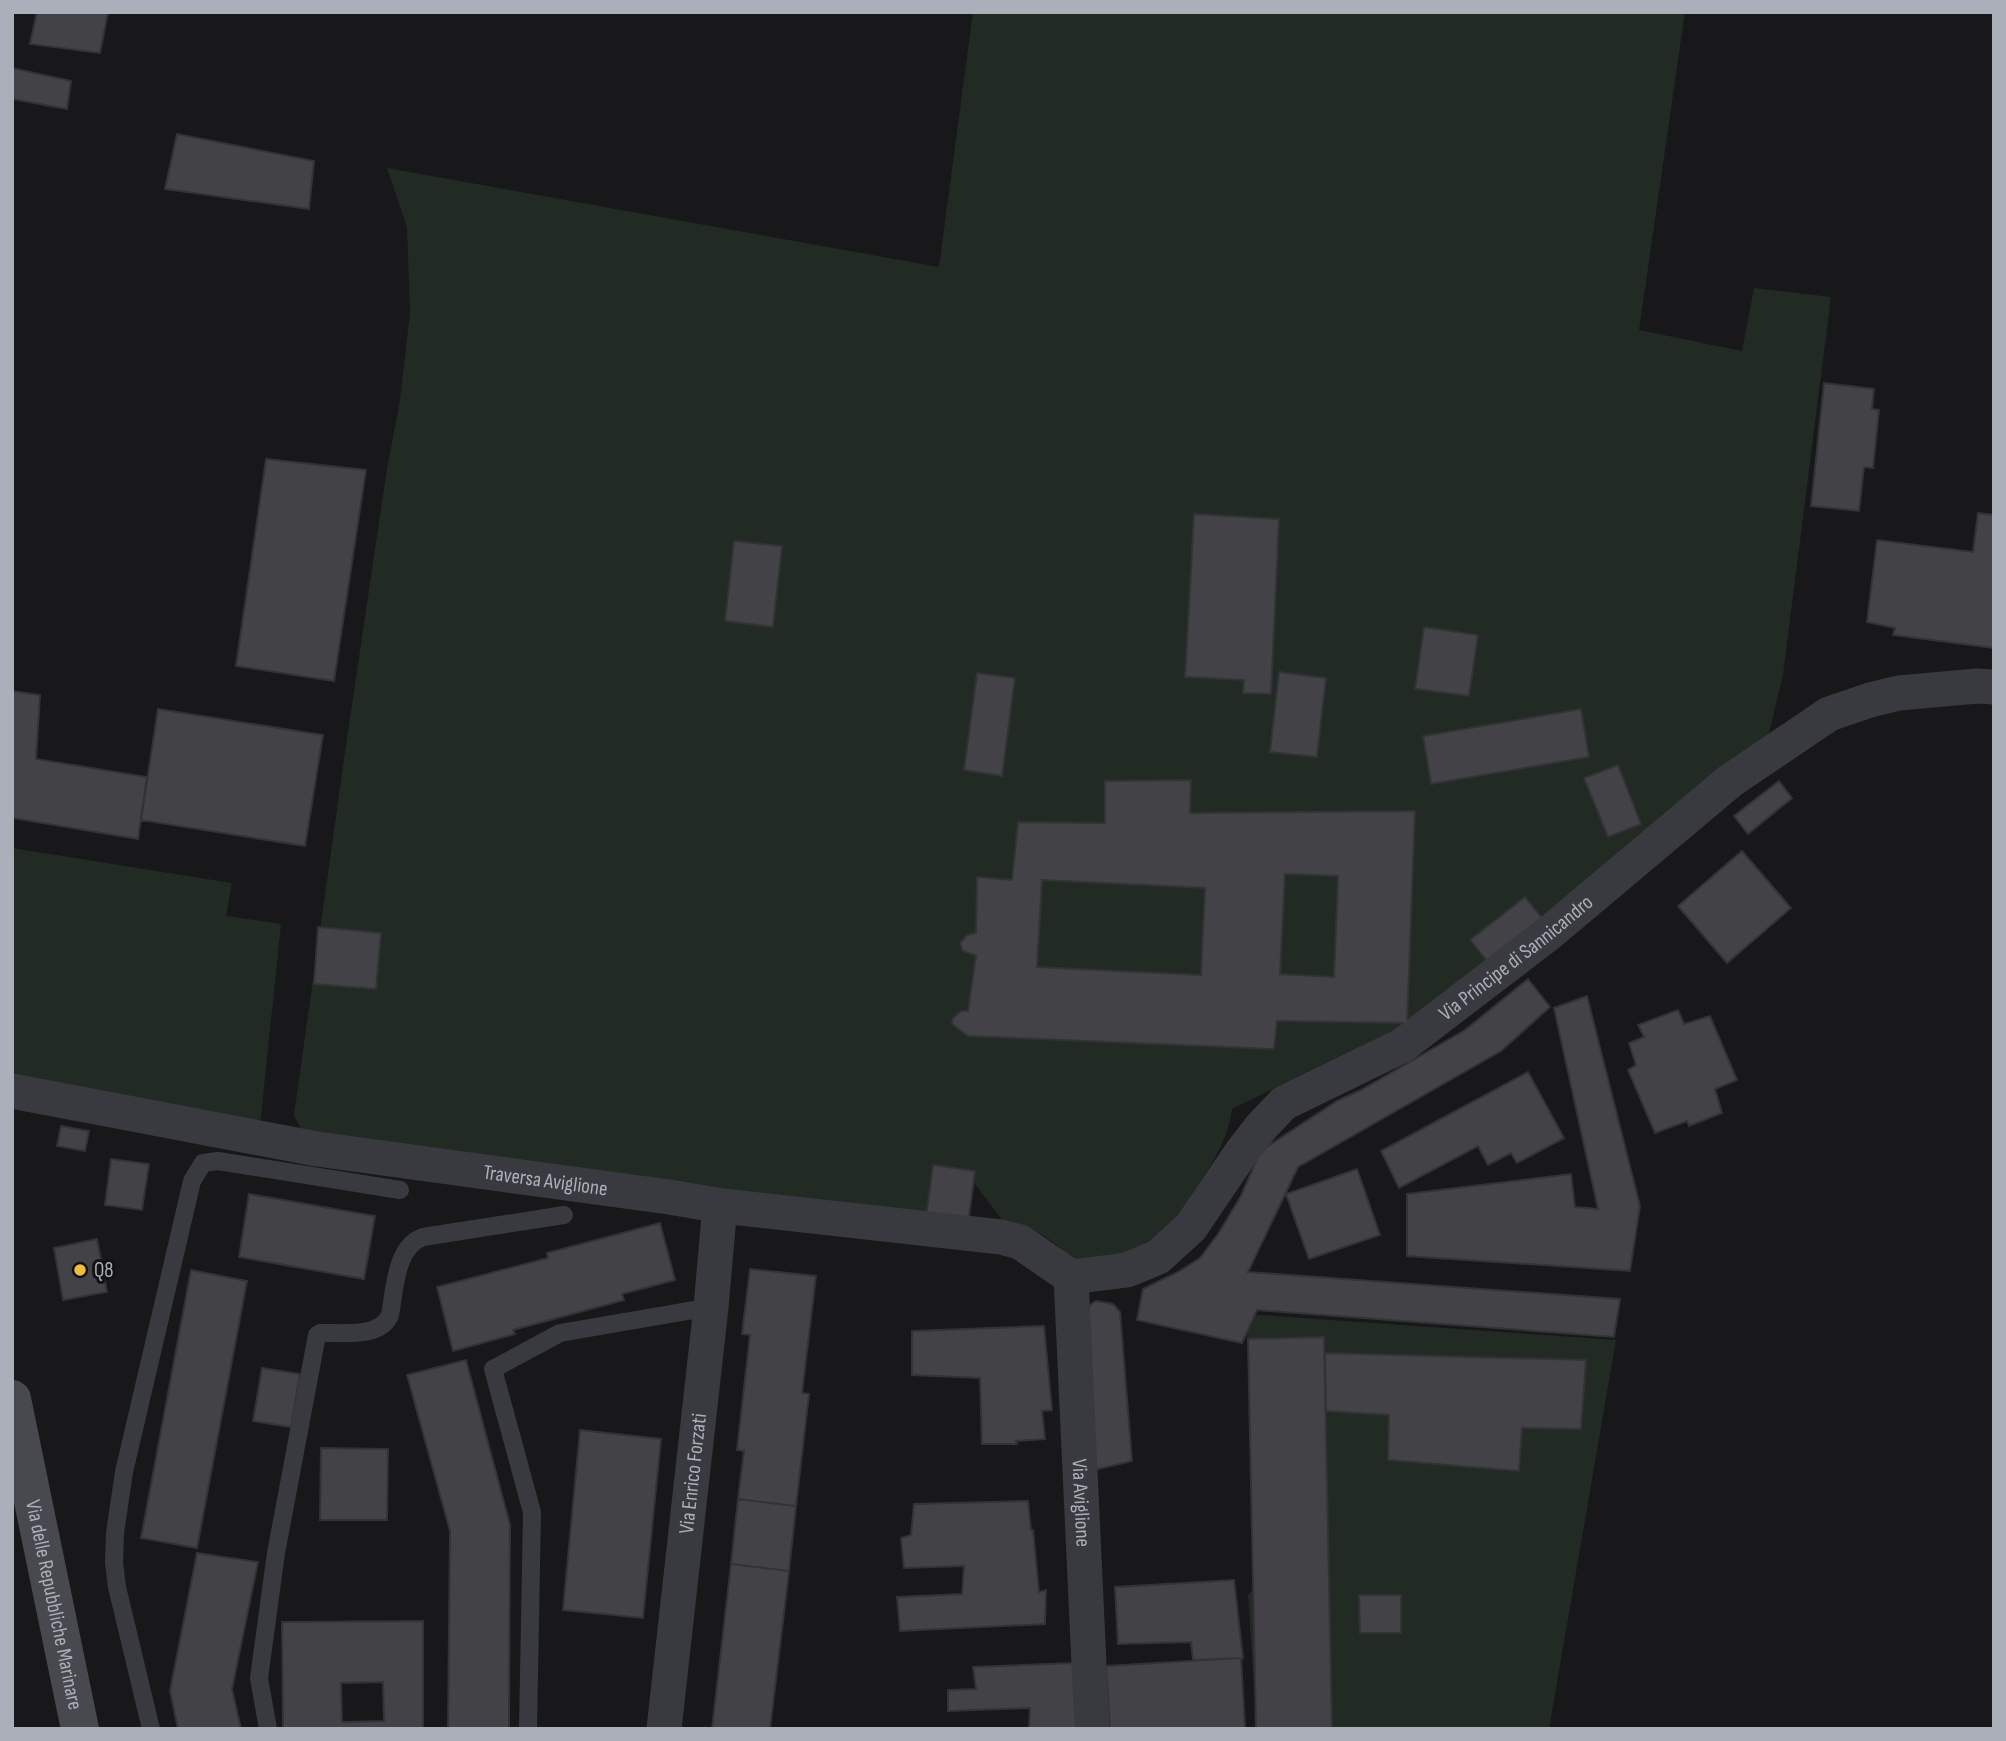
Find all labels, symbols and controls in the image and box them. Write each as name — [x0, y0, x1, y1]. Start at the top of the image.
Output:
street label: Via Principe di Sannicandro — [1434, 889, 1598, 1026]
street label: Traversa Aviglione — [482, 1159, 609, 1201]
place label: Q8 — [94, 1258, 114, 1283]
marker: Q8 — [72, 1262, 88, 1278]
street label: Via Enrico Forzati — [673, 1412, 712, 1535]
street label: Via Aviglione — [1067, 1458, 1096, 1547]
street label: Via delle Repubbliche Marinare — [21, 1498, 88, 1712]

